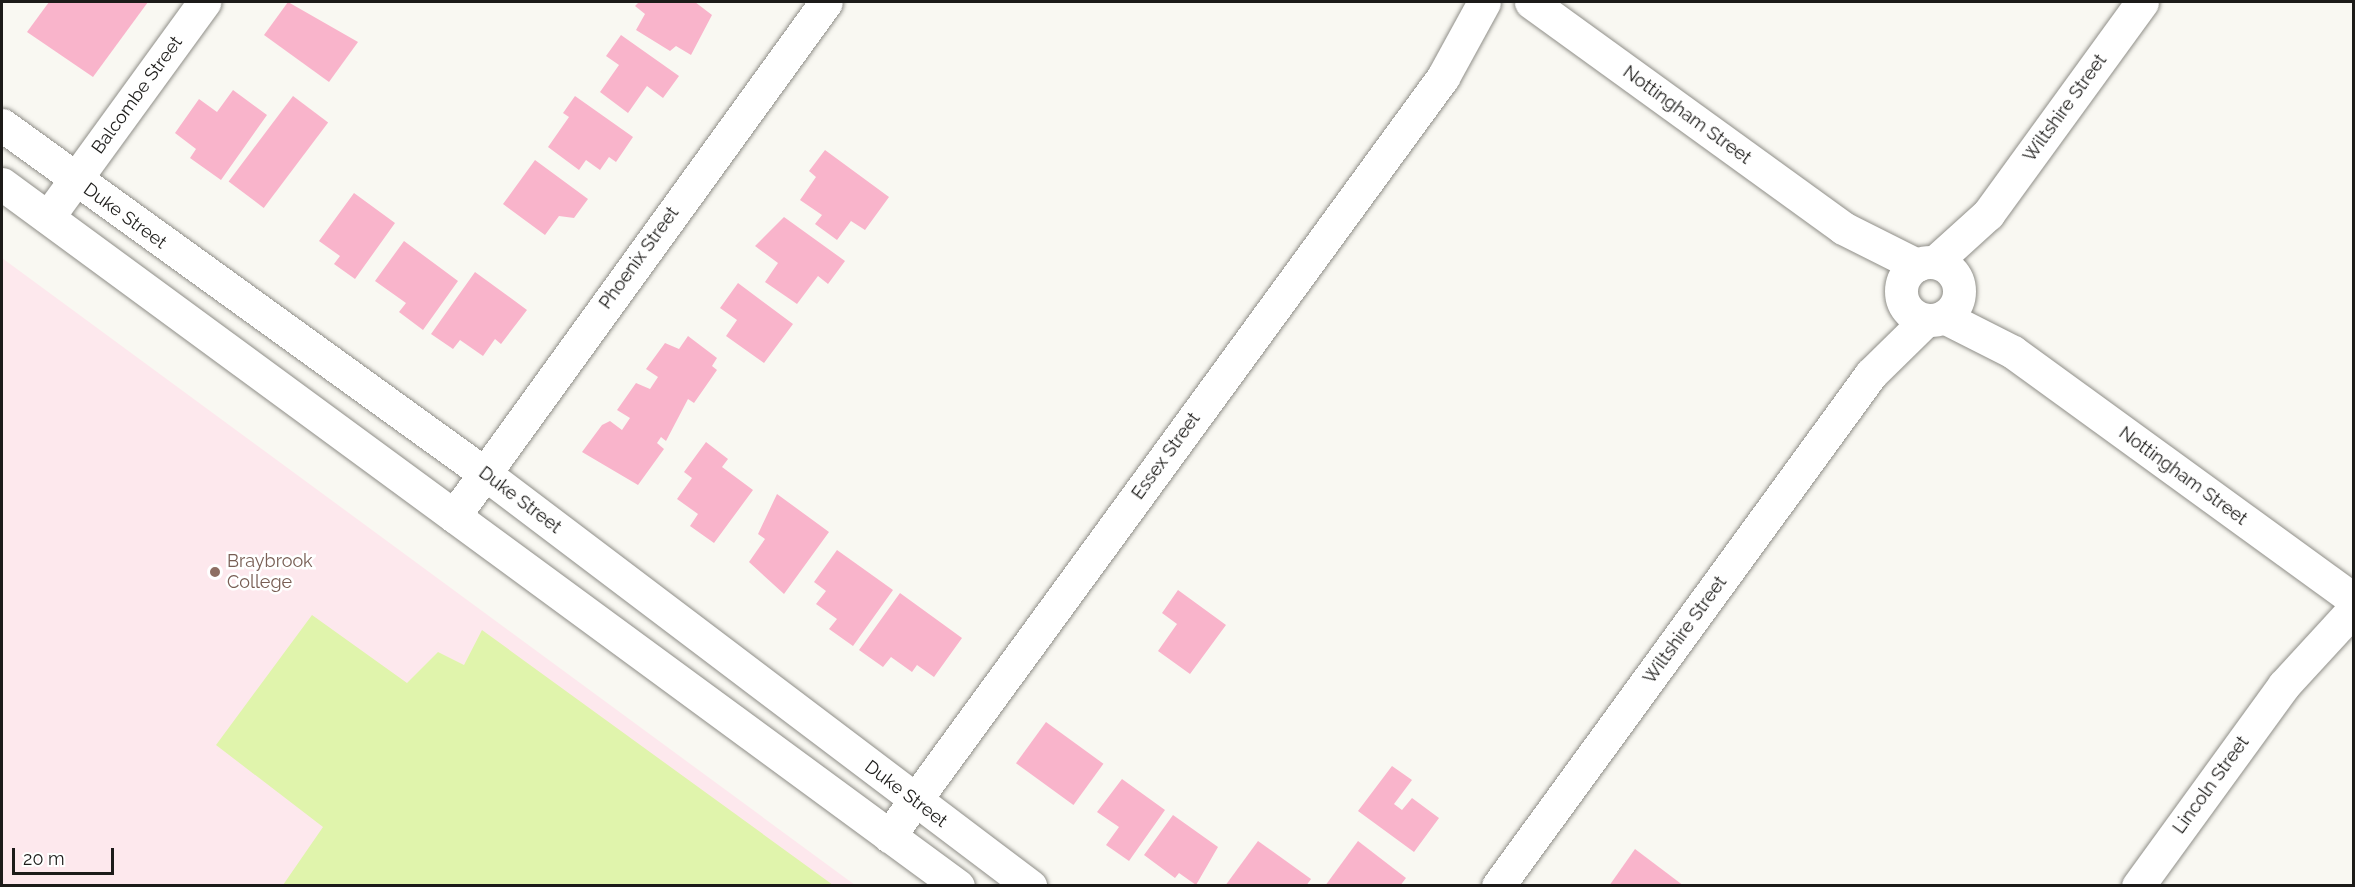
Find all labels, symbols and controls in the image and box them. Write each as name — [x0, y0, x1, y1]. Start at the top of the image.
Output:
street label: Balcombe Street — [87, 32, 187, 158]
street label: Wiltshire Street — [2019, 50, 2111, 166]
street label: Nottingham Street — [1619, 61, 1755, 169]
street label: Duke Street — [79, 179, 171, 253]
street label: Phoenix Street — [595, 203, 683, 313]
street label: Essex Street — [1127, 408, 1205, 504]
street label: Nottingham Street — [2115, 422, 2251, 530]
street label: Duke Street — [474, 462, 566, 538]
place label: Braybrook College — [227, 551, 313, 594]
marker: Braybrook College — [208, 565, 222, 579]
street label: Wiltshire Street — [1639, 572, 1731, 688]
street label: Lincoln Street — [2168, 732, 2254, 838]
street label: Duke Street — [860, 756, 952, 832]
scale bar — [15, 836, 117, 874]
text: 20 m — [23, 848, 65, 869]

